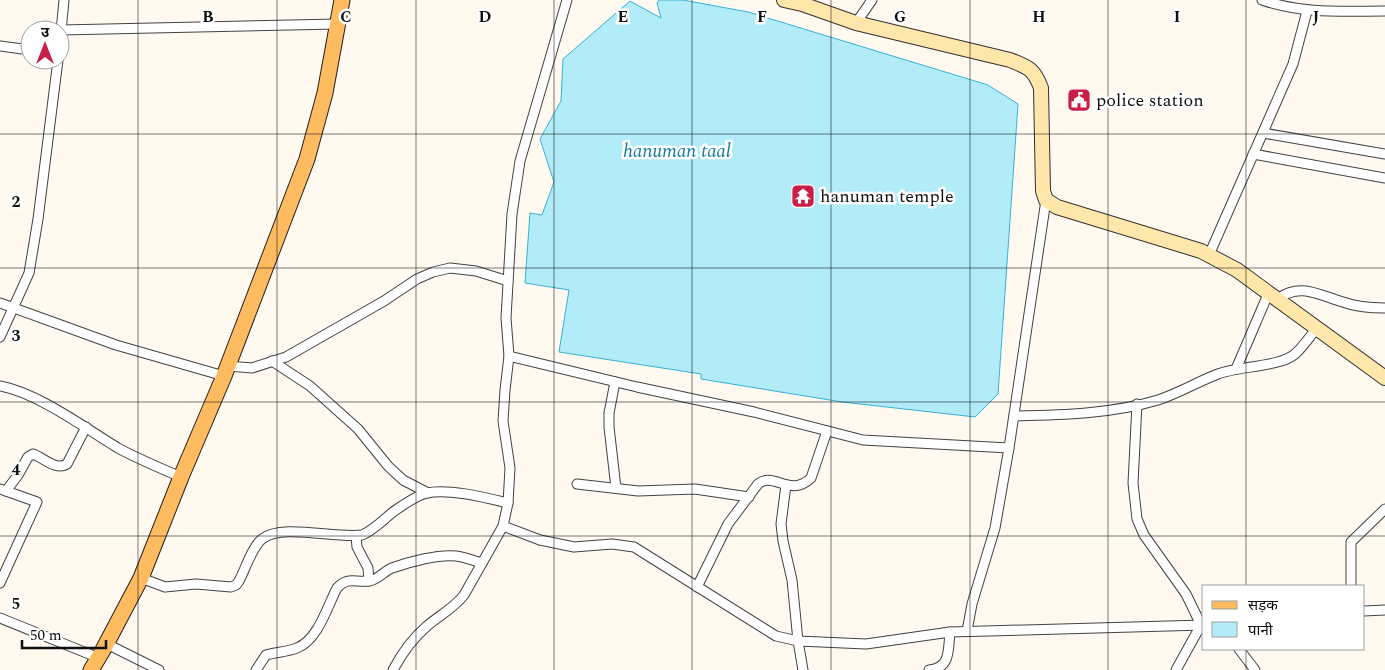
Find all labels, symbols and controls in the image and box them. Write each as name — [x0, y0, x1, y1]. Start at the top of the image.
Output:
text: B — [202, 5, 214, 29]
text: C — [340, 5, 352, 29]
text: D — [479, 5, 492, 29]
text: E — [618, 5, 628, 29]
text: F — [757, 5, 767, 29]
text: G — [894, 5, 906, 29]
text: H — [1032, 5, 1046, 29]
text: I — [1174, 5, 1180, 29]
text: J — [1313, 5, 1320, 29]
north arrow — [20, 20, 70, 70]
text: उ — [41, 22, 50, 43]
public building icon: police station — [1066, 87, 1092, 113]
place label: police station — [1096, 87, 1204, 114]
water label: hanuman taal — [623, 137, 731, 166]
temple icon: hanuman temple — [790, 183, 816, 209]
place label: hanuman temple — [820, 183, 954, 210]
text: 2 — [12, 190, 21, 214]
text: 3 — [12, 324, 21, 348]
text: 4 — [12, 458, 21, 482]
legend — [1202, 585, 1365, 650]
text: 5 — [12, 592, 20, 616]
text: सड़क — [1248, 594, 1278, 617]
scale bar — [22, 618, 106, 650]
text: पानी — [1248, 619, 1274, 642]
text: 50 m — [30, 624, 62, 647]

